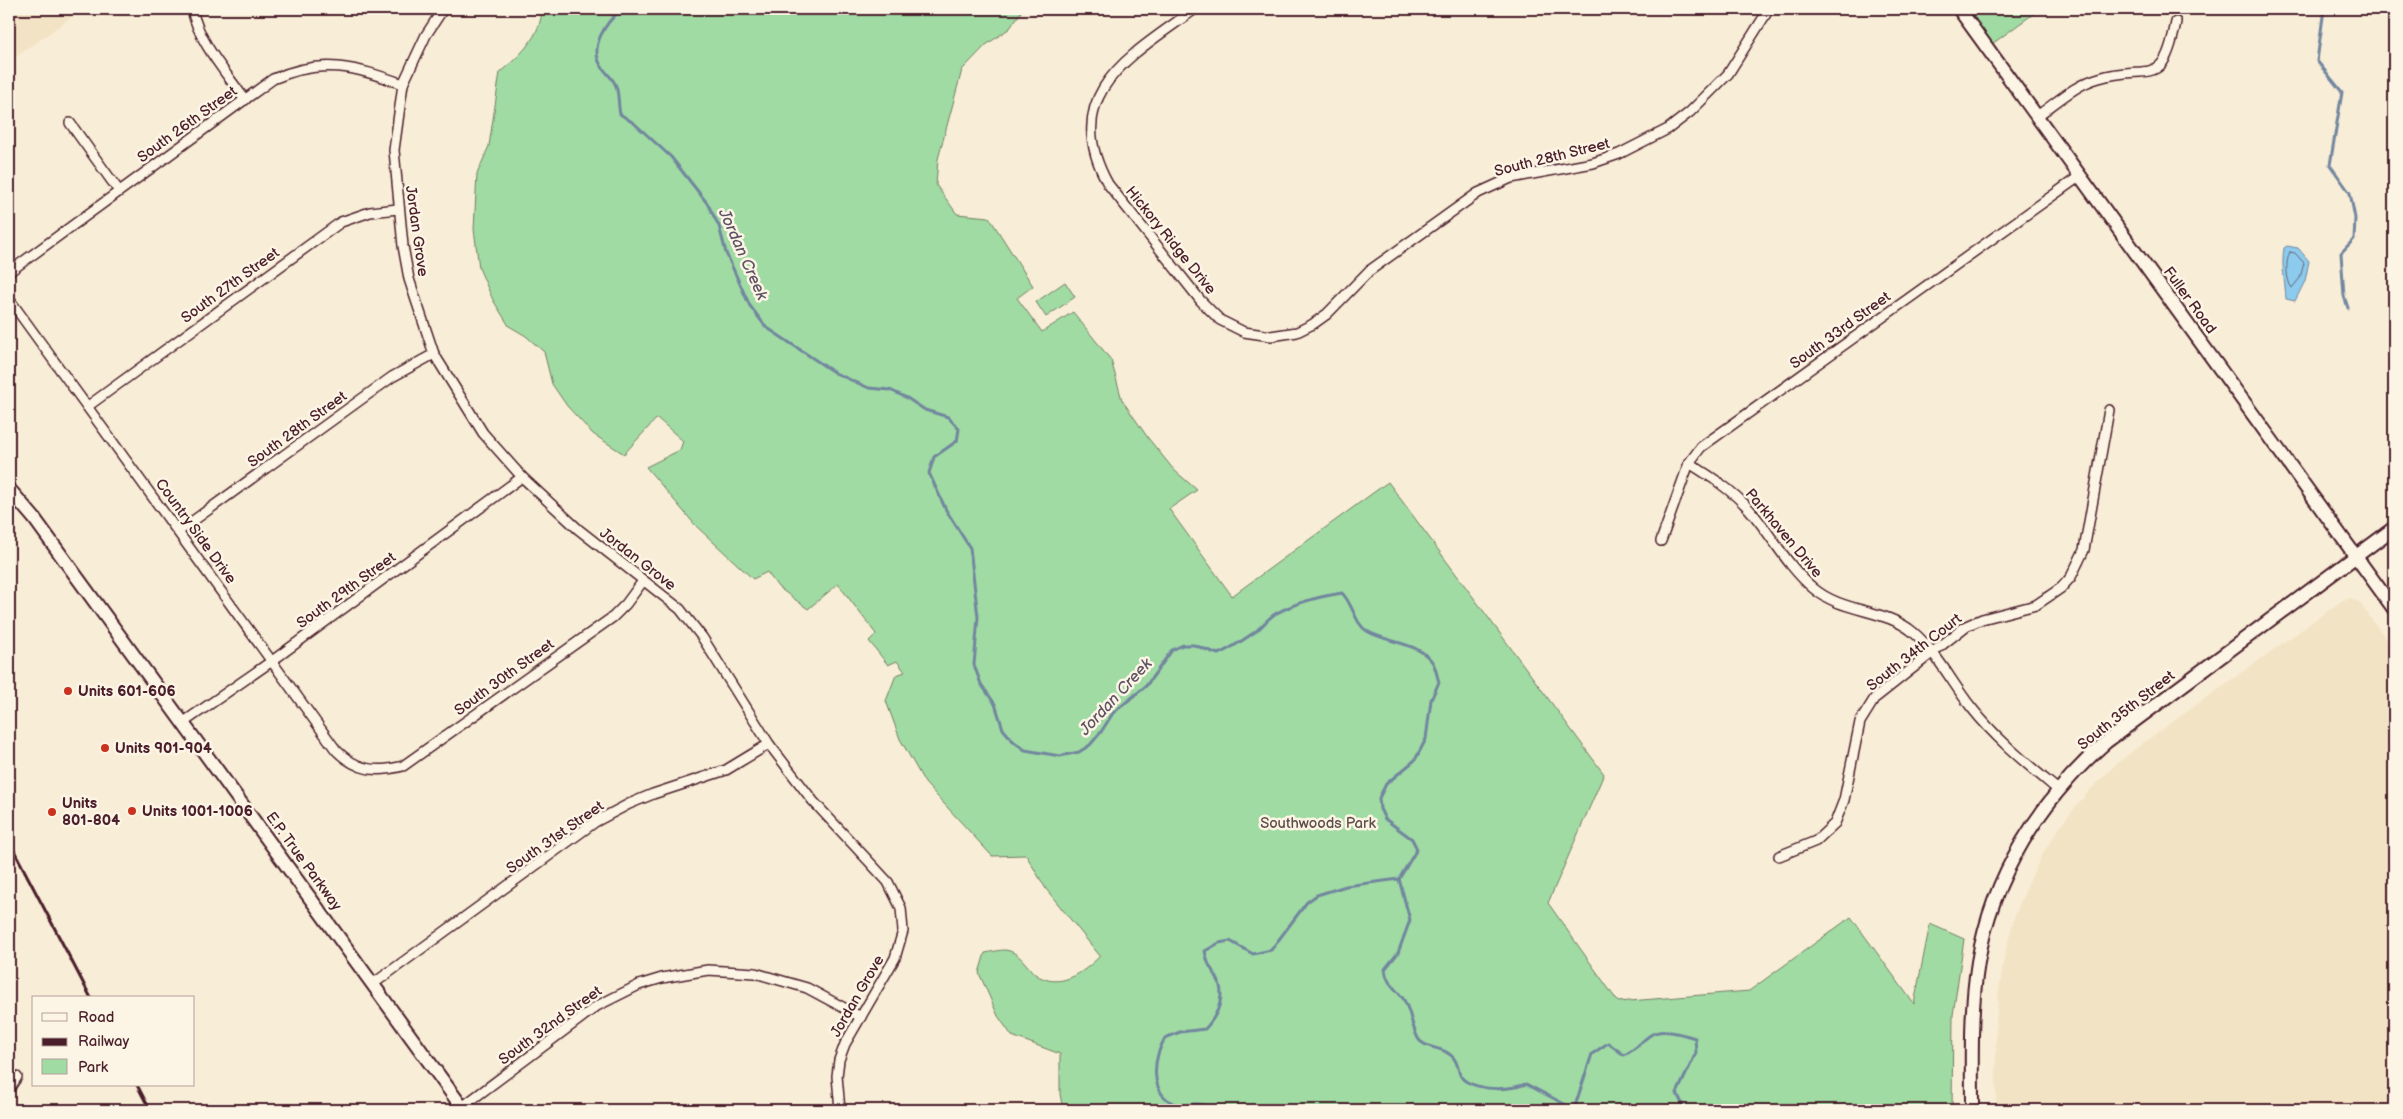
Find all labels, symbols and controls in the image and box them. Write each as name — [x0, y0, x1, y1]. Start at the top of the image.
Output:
street label: South 26th Street — [134, 82, 241, 167]
street label: South 28th Street — [1492, 134, 1612, 181]
street label: Hickory Ridge Drive — [1121, 182, 1220, 298]
street label: Jordan Grove — [401, 184, 432, 278]
water label: Jordan Creek — [714, 205, 772, 304]
street label: South 27th Street — [177, 243, 283, 327]
street label: Fuller Road — [2159, 263, 2220, 338]
street label: South 33rd Street — [1786, 287, 1895, 373]
street label: South 28th Street — [244, 387, 351, 472]
street label: Country Side Drive — [151, 475, 240, 588]
street label: Parkhaven Drive — [1741, 485, 1826, 582]
street label: Jordan Grove — [596, 524, 680, 595]
street label: South 29th Street — [293, 548, 400, 633]
street label: South 34th Court — [1863, 609, 1966, 695]
street label: South 30th Street — [451, 635, 558, 720]
water label: Jordan Creek — [1075, 654, 1157, 740]
street label: South 35th Street — [2074, 666, 2179, 754]
place label: Units 601-606 — [78, 682, 176, 701]
marker: Units 601-606 — [62, 685, 74, 697]
place label: Units 901-904 — [115, 739, 212, 758]
marker: Units 901-904 — [99, 742, 111, 754]
place label: Units 801-804 — [62, 794, 120, 830]
street label: South 31st Street — [503, 796, 608, 878]
place label: Units 1001-1006 — [142, 802, 253, 821]
marker: Units 1001-1006 — [126, 805, 138, 817]
marker: Units 801-804 — [46, 806, 58, 818]
street label: E.P. True Parkway — [261, 808, 346, 915]
park label: Southwoods Park — [1260, 814, 1377, 833]
street label: Jordan Grove — [826, 952, 889, 1041]
street label: South 32nd Street — [495, 981, 606, 1069]
legend — [32, 996, 195, 1086]
text: Road — [78, 1008, 114, 1027]
text: Railway — [78, 1032, 129, 1051]
text: Park — [78, 1058, 109, 1077]

